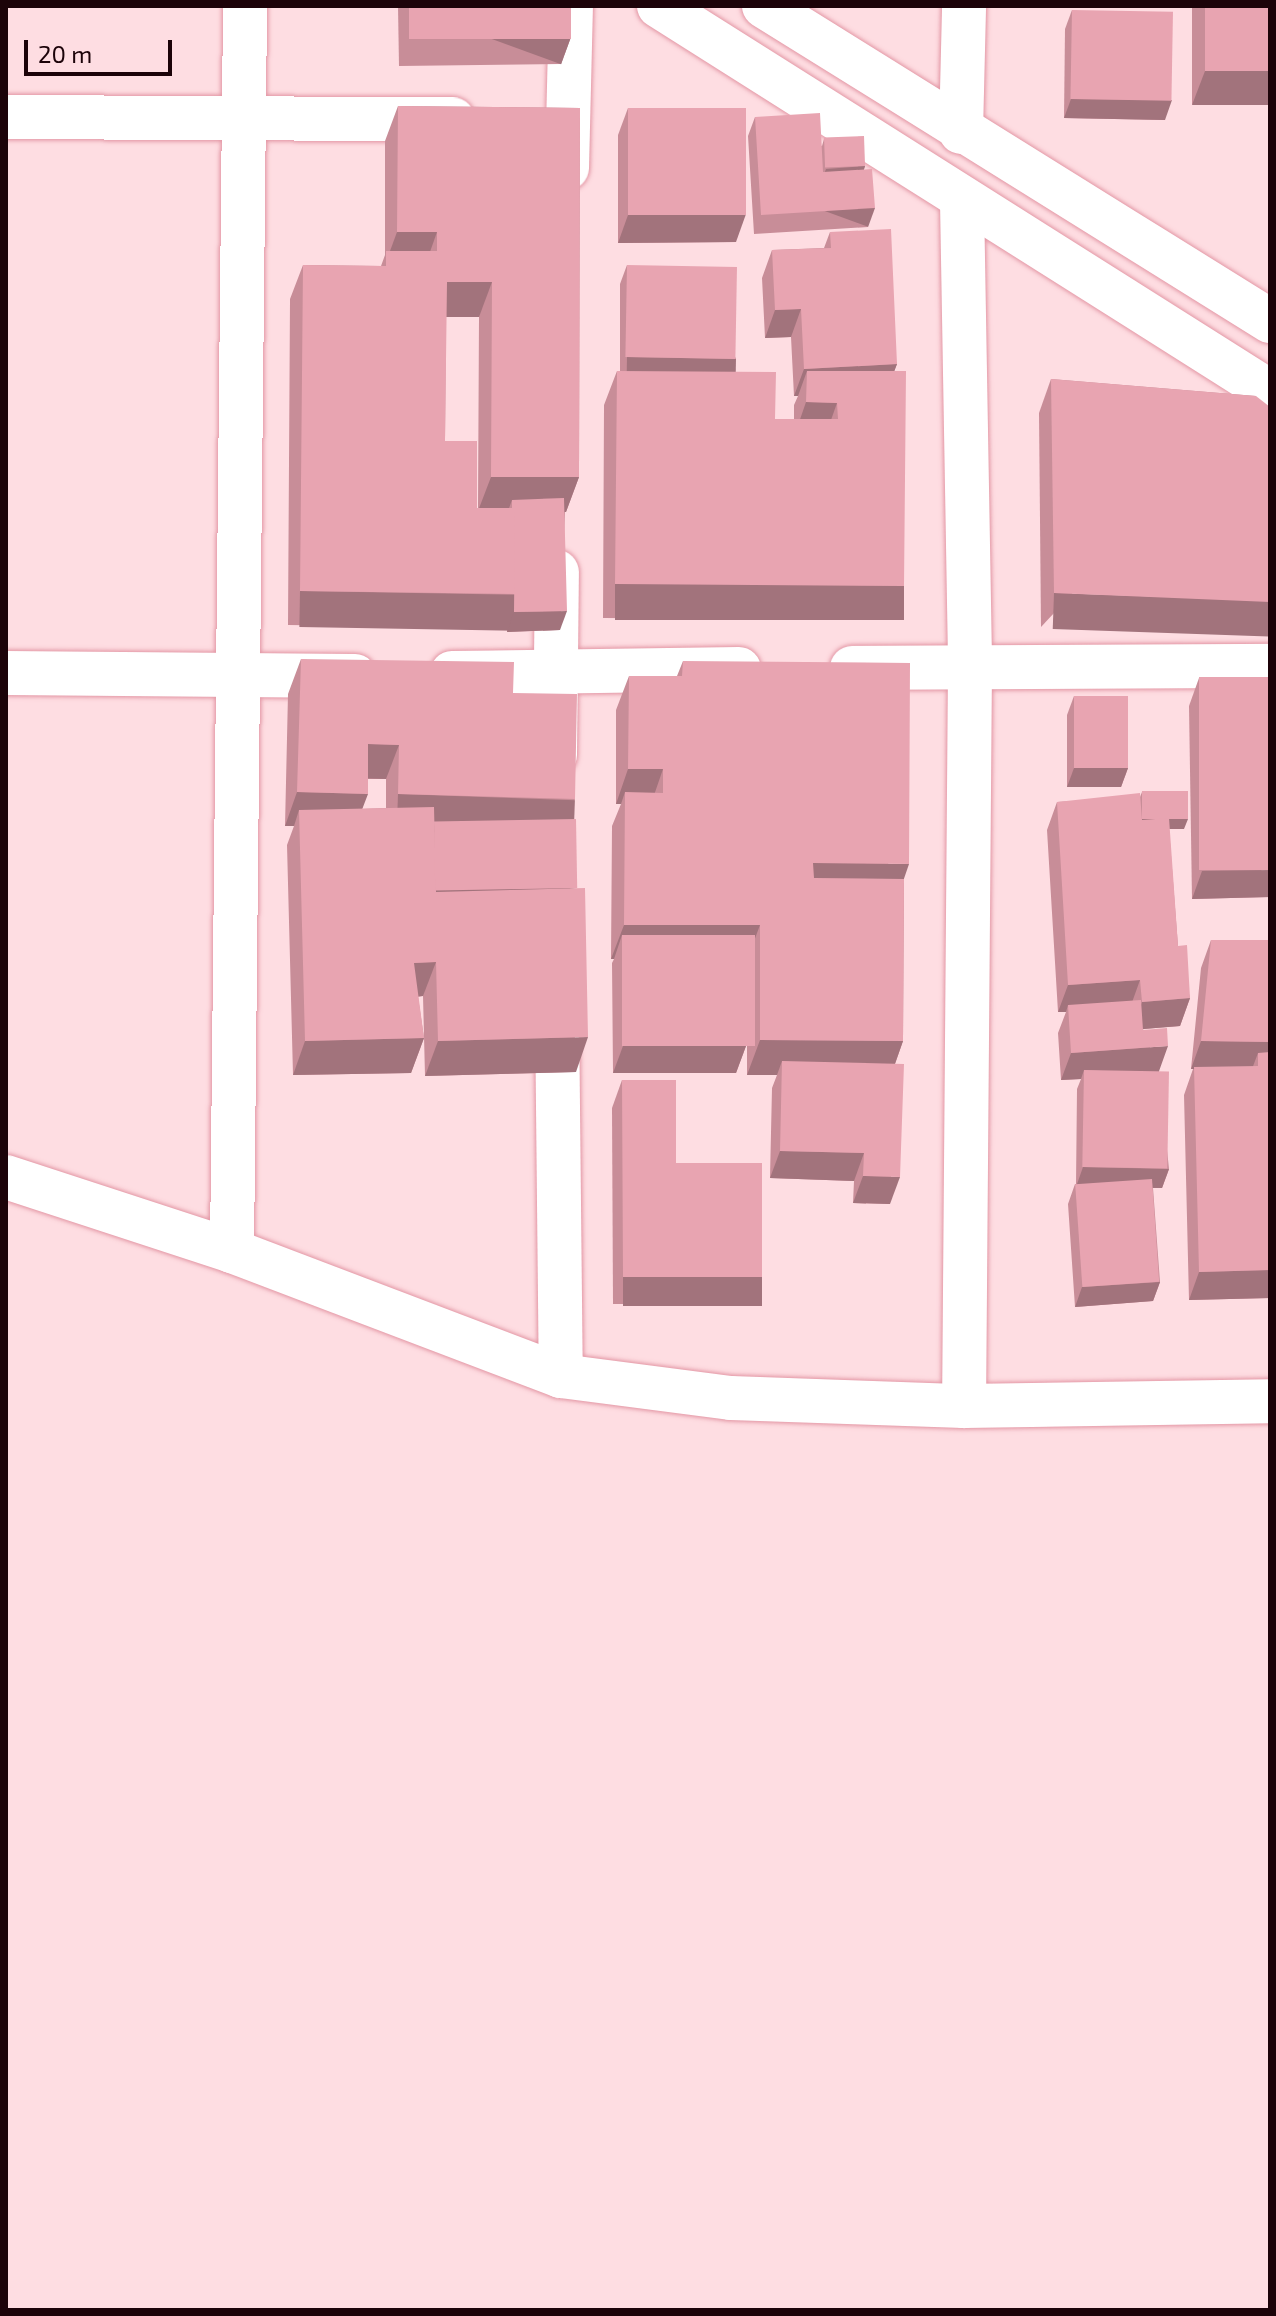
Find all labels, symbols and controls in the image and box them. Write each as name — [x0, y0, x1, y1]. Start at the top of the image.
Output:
scale bar — [28, 24, 176, 74]
text: 20 m — [38, 39, 92, 68]

